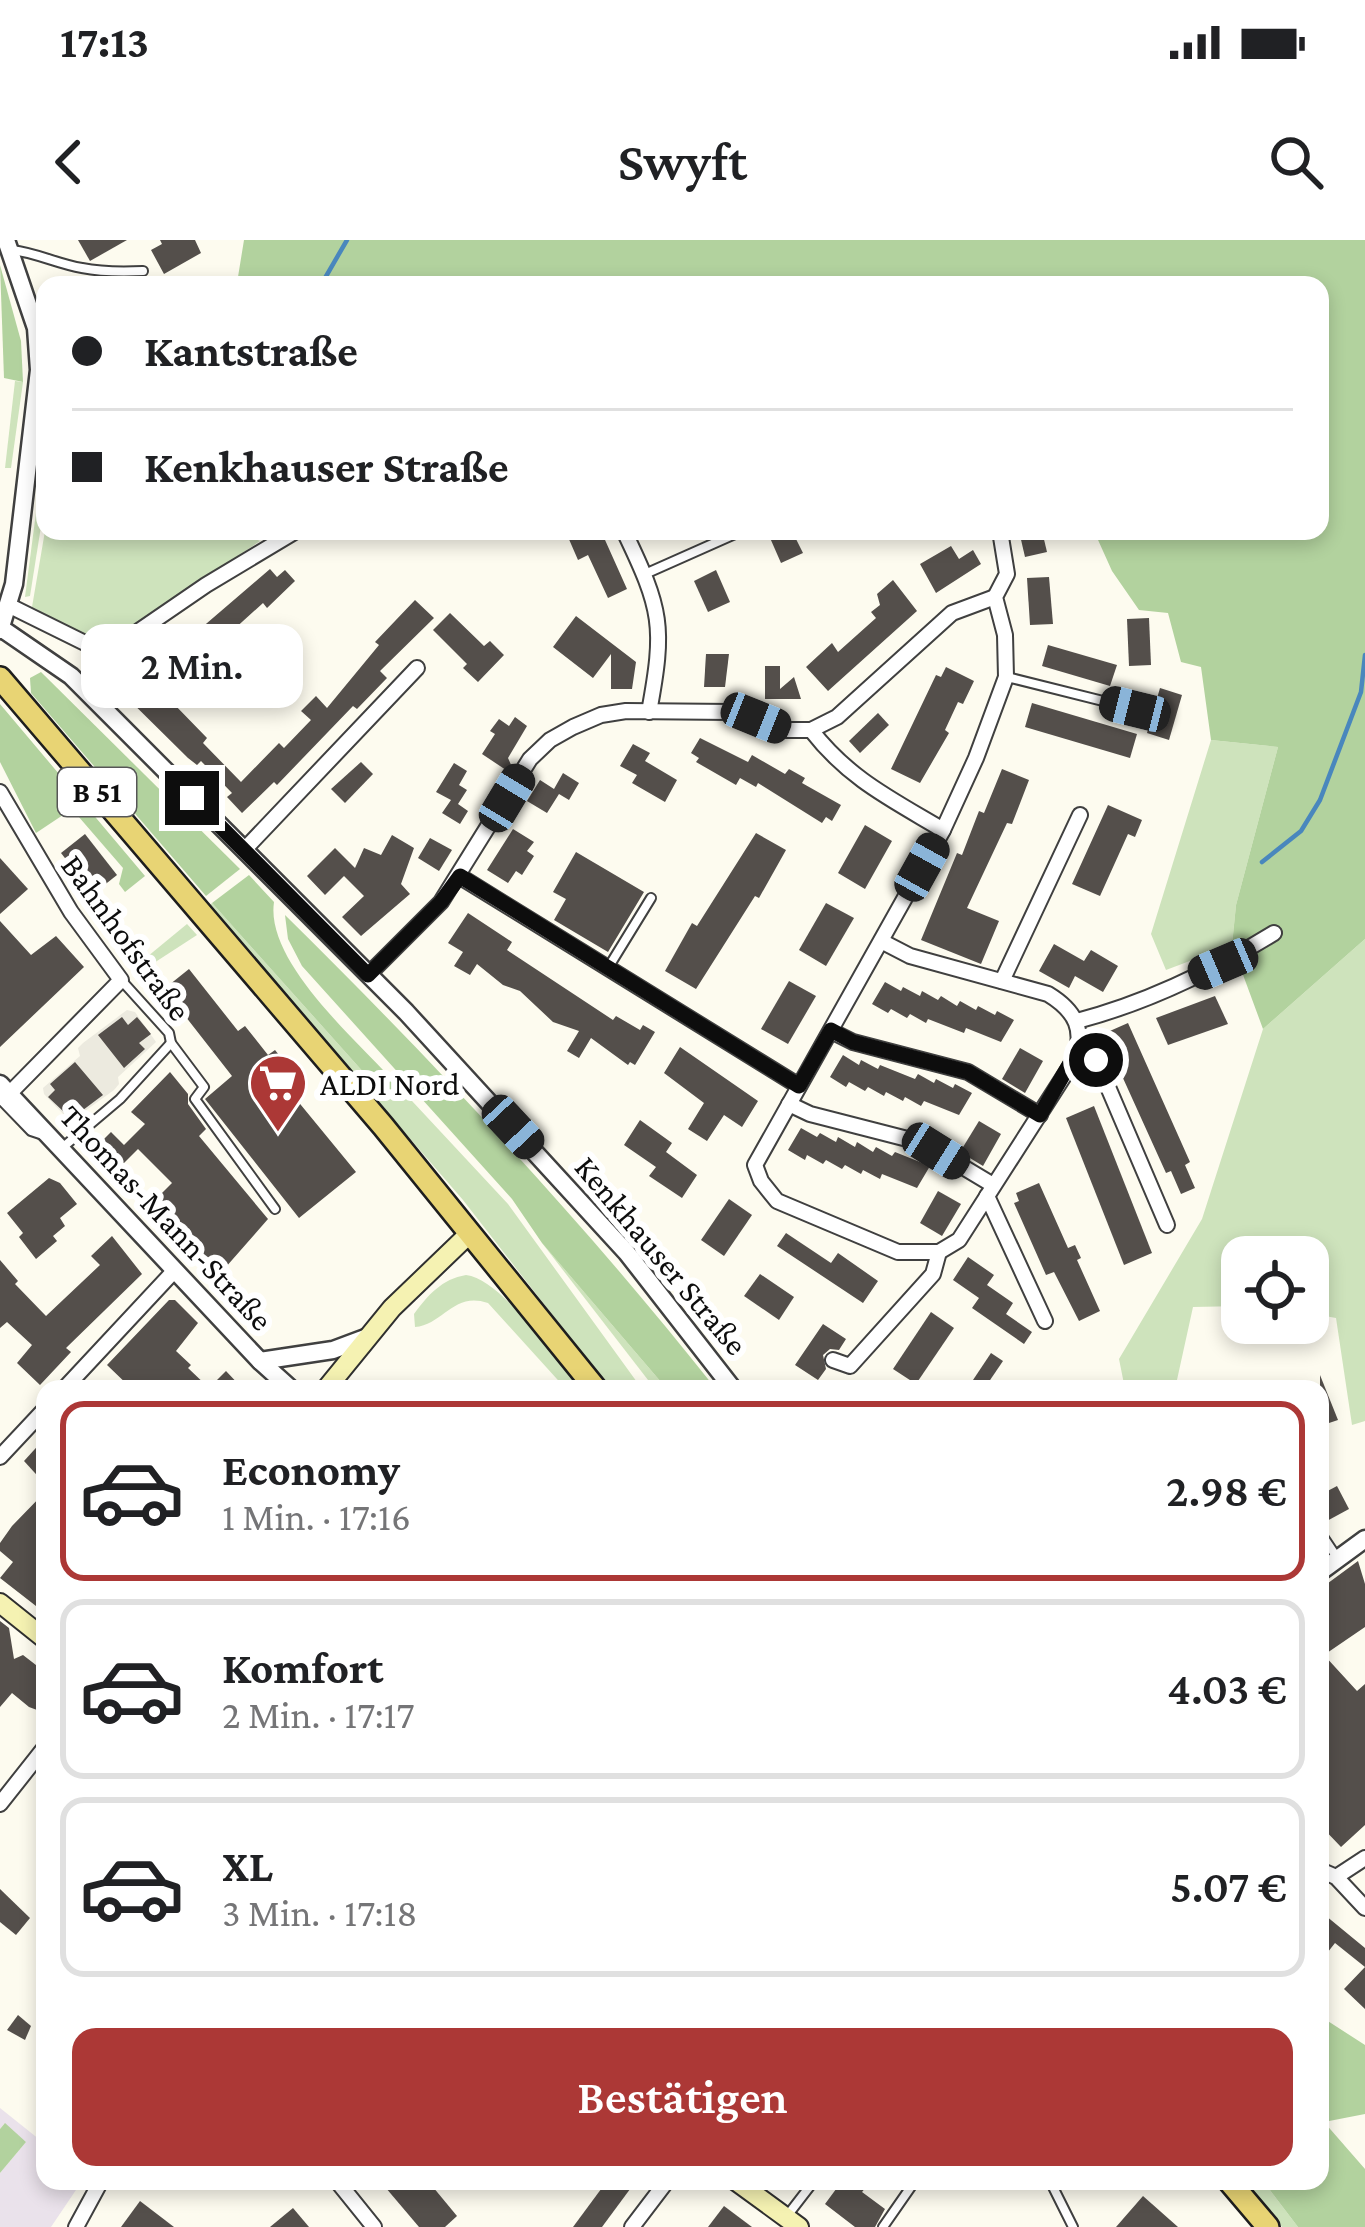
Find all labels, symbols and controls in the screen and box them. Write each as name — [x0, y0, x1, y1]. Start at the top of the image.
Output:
text: 17:13 — [60, 17, 149, 67]
icon: back — [36, 129, 102, 195]
icon: search — [1263, 129, 1329, 195]
text: Swyft — [618, 132, 747, 192]
text: Kantstraße — [144, 326, 358, 376]
text: Kenkhauser Straße — [144, 442, 509, 492]
callout: 2 Min. — [81, 624, 303, 708]
text: 2 Min. — [140, 644, 244, 687]
car — [1096, 683, 1174, 735]
car — [716, 688, 796, 748]
car — [473, 758, 541, 838]
road number: B 51 — [58, 768, 136, 816]
route end — [165, 771, 219, 825]
car — [889, 827, 955, 907]
street label: Bahnhofstraße — [54, 847, 199, 1027]
car — [1183, 933, 1263, 995]
route start — [1069, 1033, 1123, 1087]
supermarket icon: ALDI Nord — [247, 1052, 309, 1134]
place label: ALDI Nord — [320, 1065, 460, 1102]
car — [475, 1088, 551, 1166]
street label: Thomas-Mann-Straße — [53, 1097, 281, 1338]
car — [896, 1117, 976, 1185]
street label: Kenkhauser Straße — [568, 1148, 755, 1362]
map controls — [1221, 1236, 1329, 1344]
button: locate — [1221, 1236, 1329, 1344]
icon: car — [78, 1437, 186, 1545]
text: Economy — [222, 1445, 400, 1495]
text: 2.98 € — [1166, 1466, 1287, 1516]
text: 1 Min. · 17:16 — [222, 1495, 411, 1538]
icon: car — [78, 1635, 186, 1743]
text: Komfort — [222, 1643, 383, 1693]
text: 4.03 € — [1167, 1664, 1287, 1714]
text: 2 Min. · 17:17 — [222, 1693, 415, 1736]
icon: car — [78, 1833, 186, 1941]
text: XL — [222, 1841, 273, 1891]
text: 5.07 € — [1170, 1862, 1287, 1912]
text: 3 Min. · 17:18 — [222, 1891, 417, 1934]
button: Bestätigen — [72, 2028, 1293, 2166]

